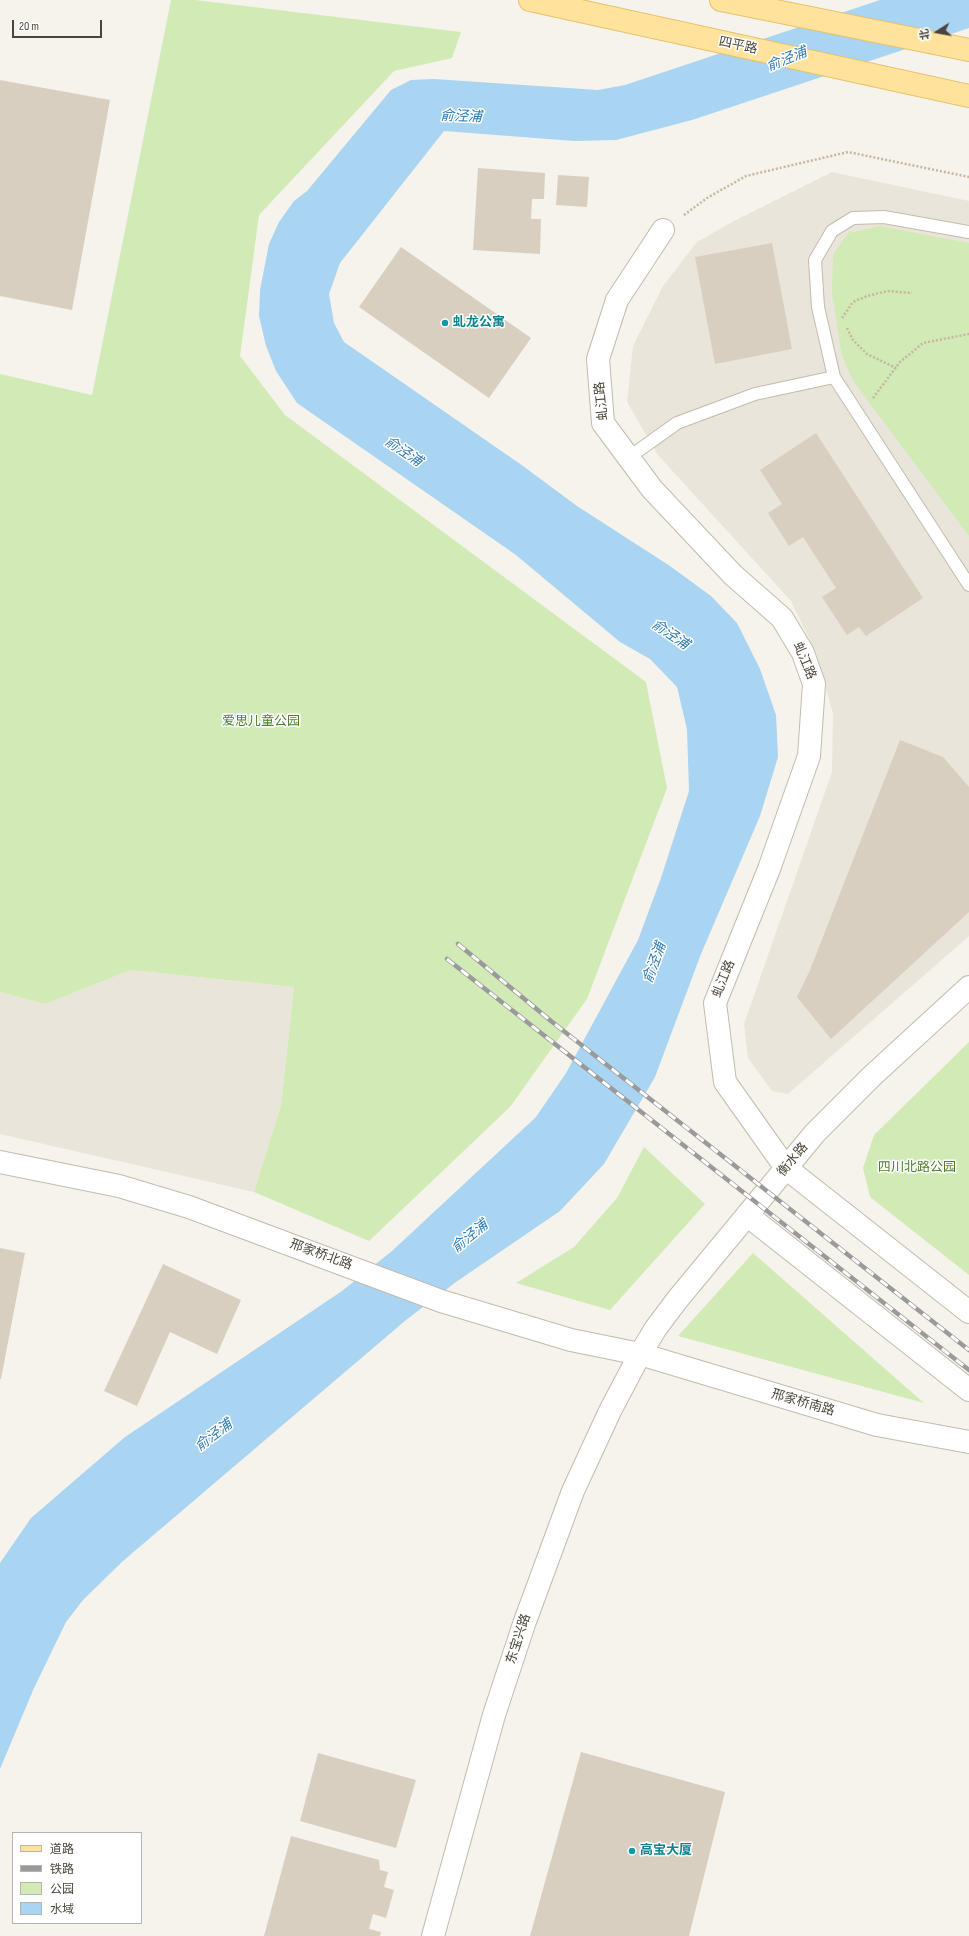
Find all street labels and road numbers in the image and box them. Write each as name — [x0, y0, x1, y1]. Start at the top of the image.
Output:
street label: 四平路 — [717, 34, 759, 58]
street label: 虬江路 — [592, 381, 612, 421]
street label: 虬江路 — [789, 640, 819, 682]
street label: 虬江路 — [709, 958, 739, 1000]
street label: 衡水路 — [774, 1140, 812, 1180]
street label: 邢家桥北路 — [288, 1237, 354, 1273]
street label: 邢家桥南路 — [770, 1387, 836, 1419]
street label: 东宝兴路 — [504, 1612, 534, 1666]

